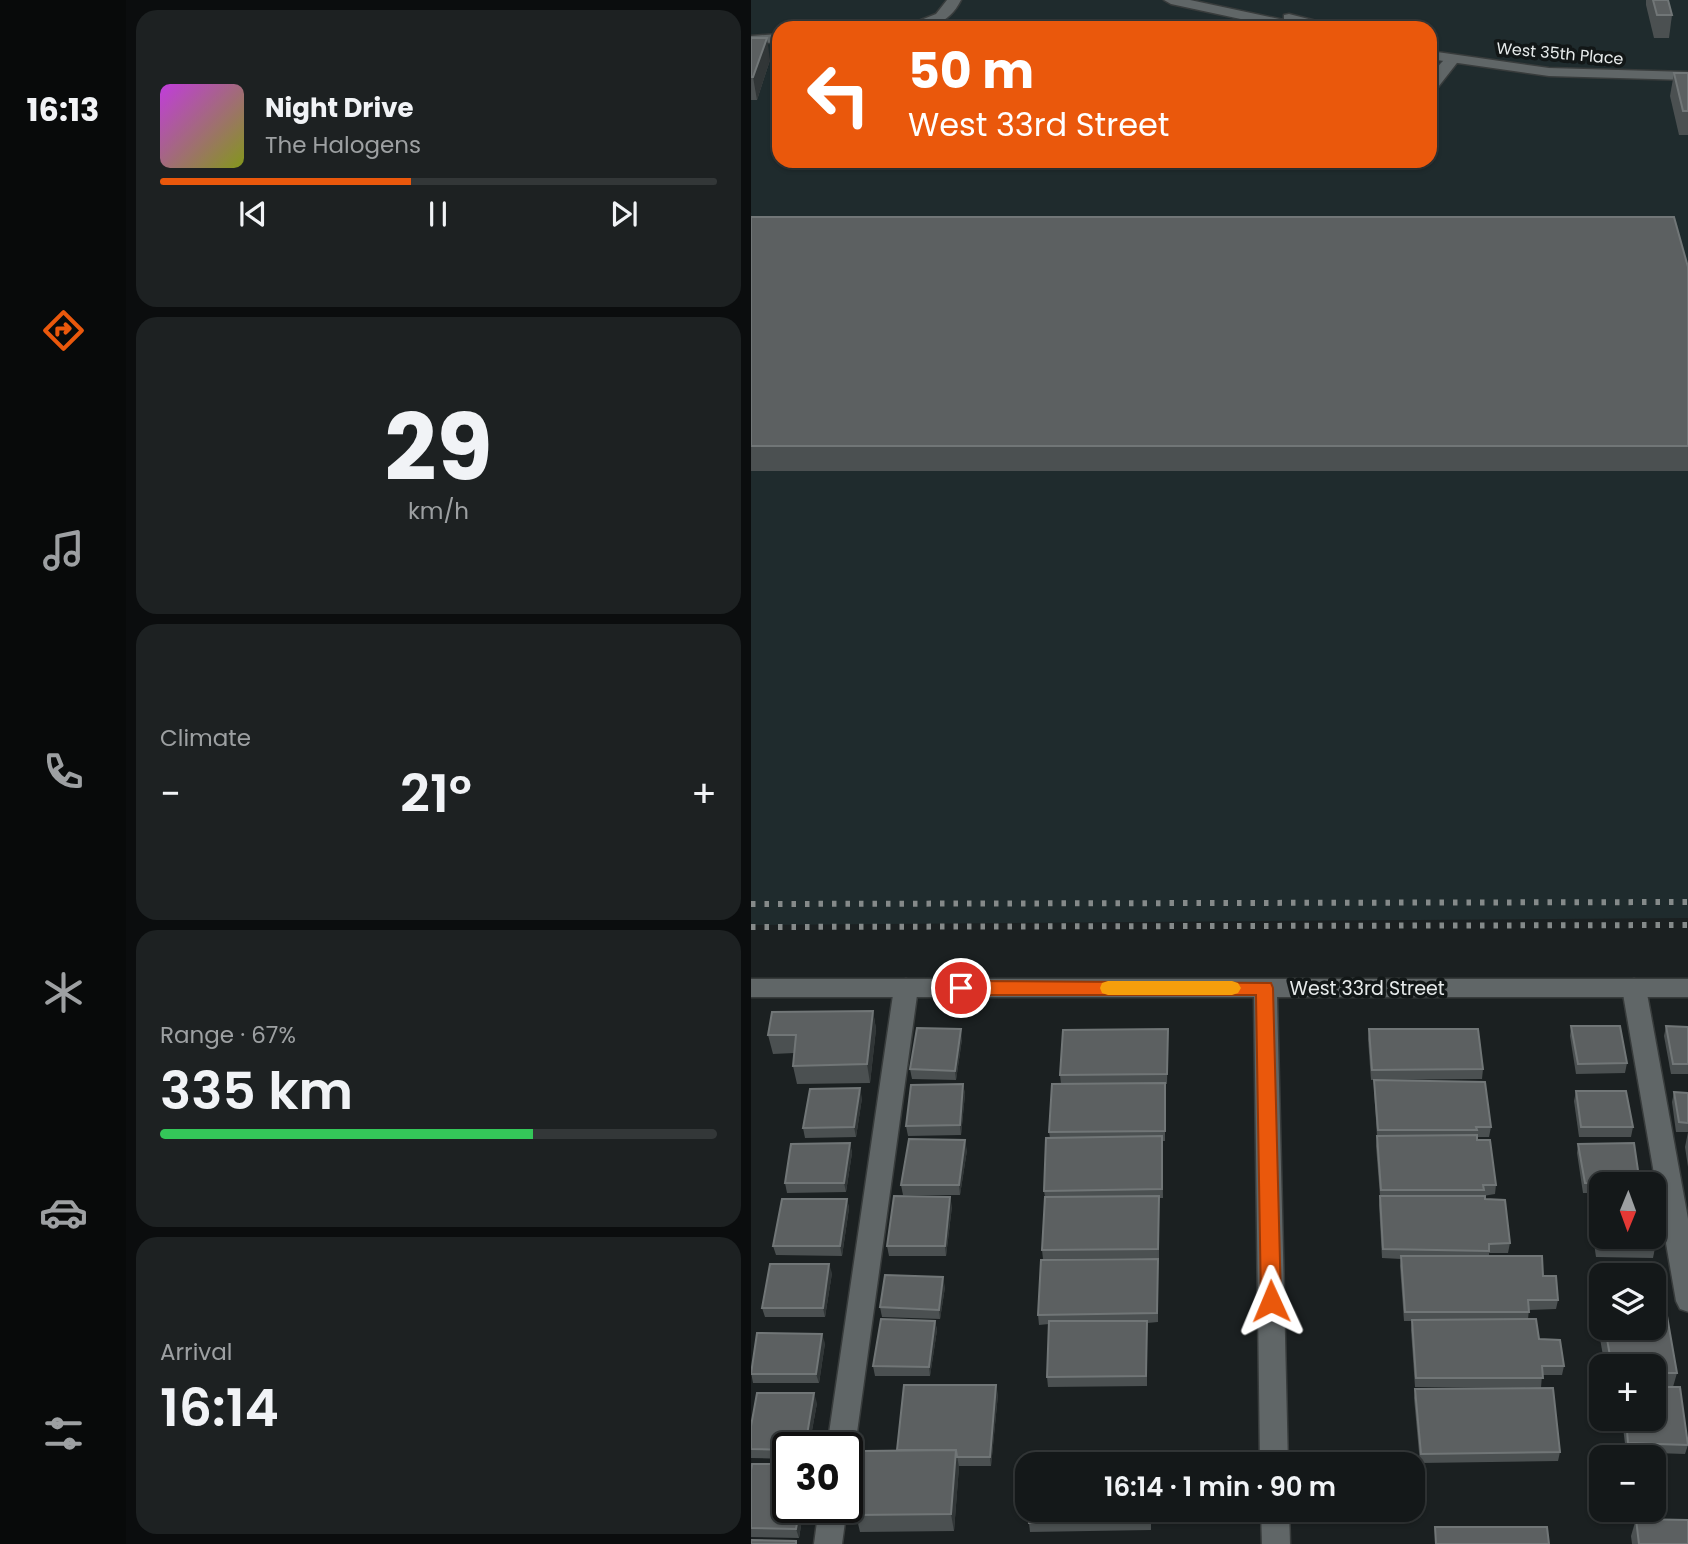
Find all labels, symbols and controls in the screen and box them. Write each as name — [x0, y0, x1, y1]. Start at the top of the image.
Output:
street label: West 35th Place — [1495, 36, 1625, 71]
text: 50 m — [908, 37, 1034, 105]
icon: left — [793, 49, 884, 140]
text: 16:13 — [27, 87, 99, 132]
text: Night Drive — [265, 90, 413, 126]
text: West 33rd Street — [908, 102, 1169, 147]
text: The Halogens — [265, 129, 421, 161]
icon: previous — [234, 195, 272, 233]
icon: pause — [419, 195, 457, 233]
icon: next — [605, 195, 643, 233]
icon: directions — [39, 306, 88, 355]
text: 29 — [385, 384, 492, 512]
text: km/h — [408, 495, 469, 527]
icon: music — [39, 526, 88, 575]
text: Climate — [160, 722, 251, 754]
icon: phone — [39, 747, 88, 796]
text: 21° — [400, 757, 472, 830]
text: − — [160, 767, 181, 820]
text: + — [691, 767, 717, 820]
pin — [931, 958, 991, 1018]
icon: climate — [39, 968, 88, 1017]
icon: arrive — [942, 969, 980, 1007]
street label: West 33rd Street — [1289, 975, 1445, 1002]
text: Range · 67% — [160, 1019, 296, 1051]
text: 335 km — [160, 1054, 353, 1127]
north arrow — [1589, 1172, 1666, 1250]
map controls — [1589, 1172, 1666, 1522]
icon: car — [39, 1188, 88, 1237]
button: layers — [1589, 1263, 1666, 1340]
position arrow — [1234, 1264, 1308, 1338]
text: Arrival — [160, 1336, 232, 1368]
button: + — [1589, 1354, 1666, 1431]
text: 16:14 — [160, 1371, 279, 1444]
icon: filters — [39, 1409, 88, 1458]
speed limit sign: 30 — [772, 1432, 863, 1523]
button: − — [1589, 1445, 1666, 1522]
text: 16:14 · 1 min · 90 m — [1104, 1469, 1336, 1505]

